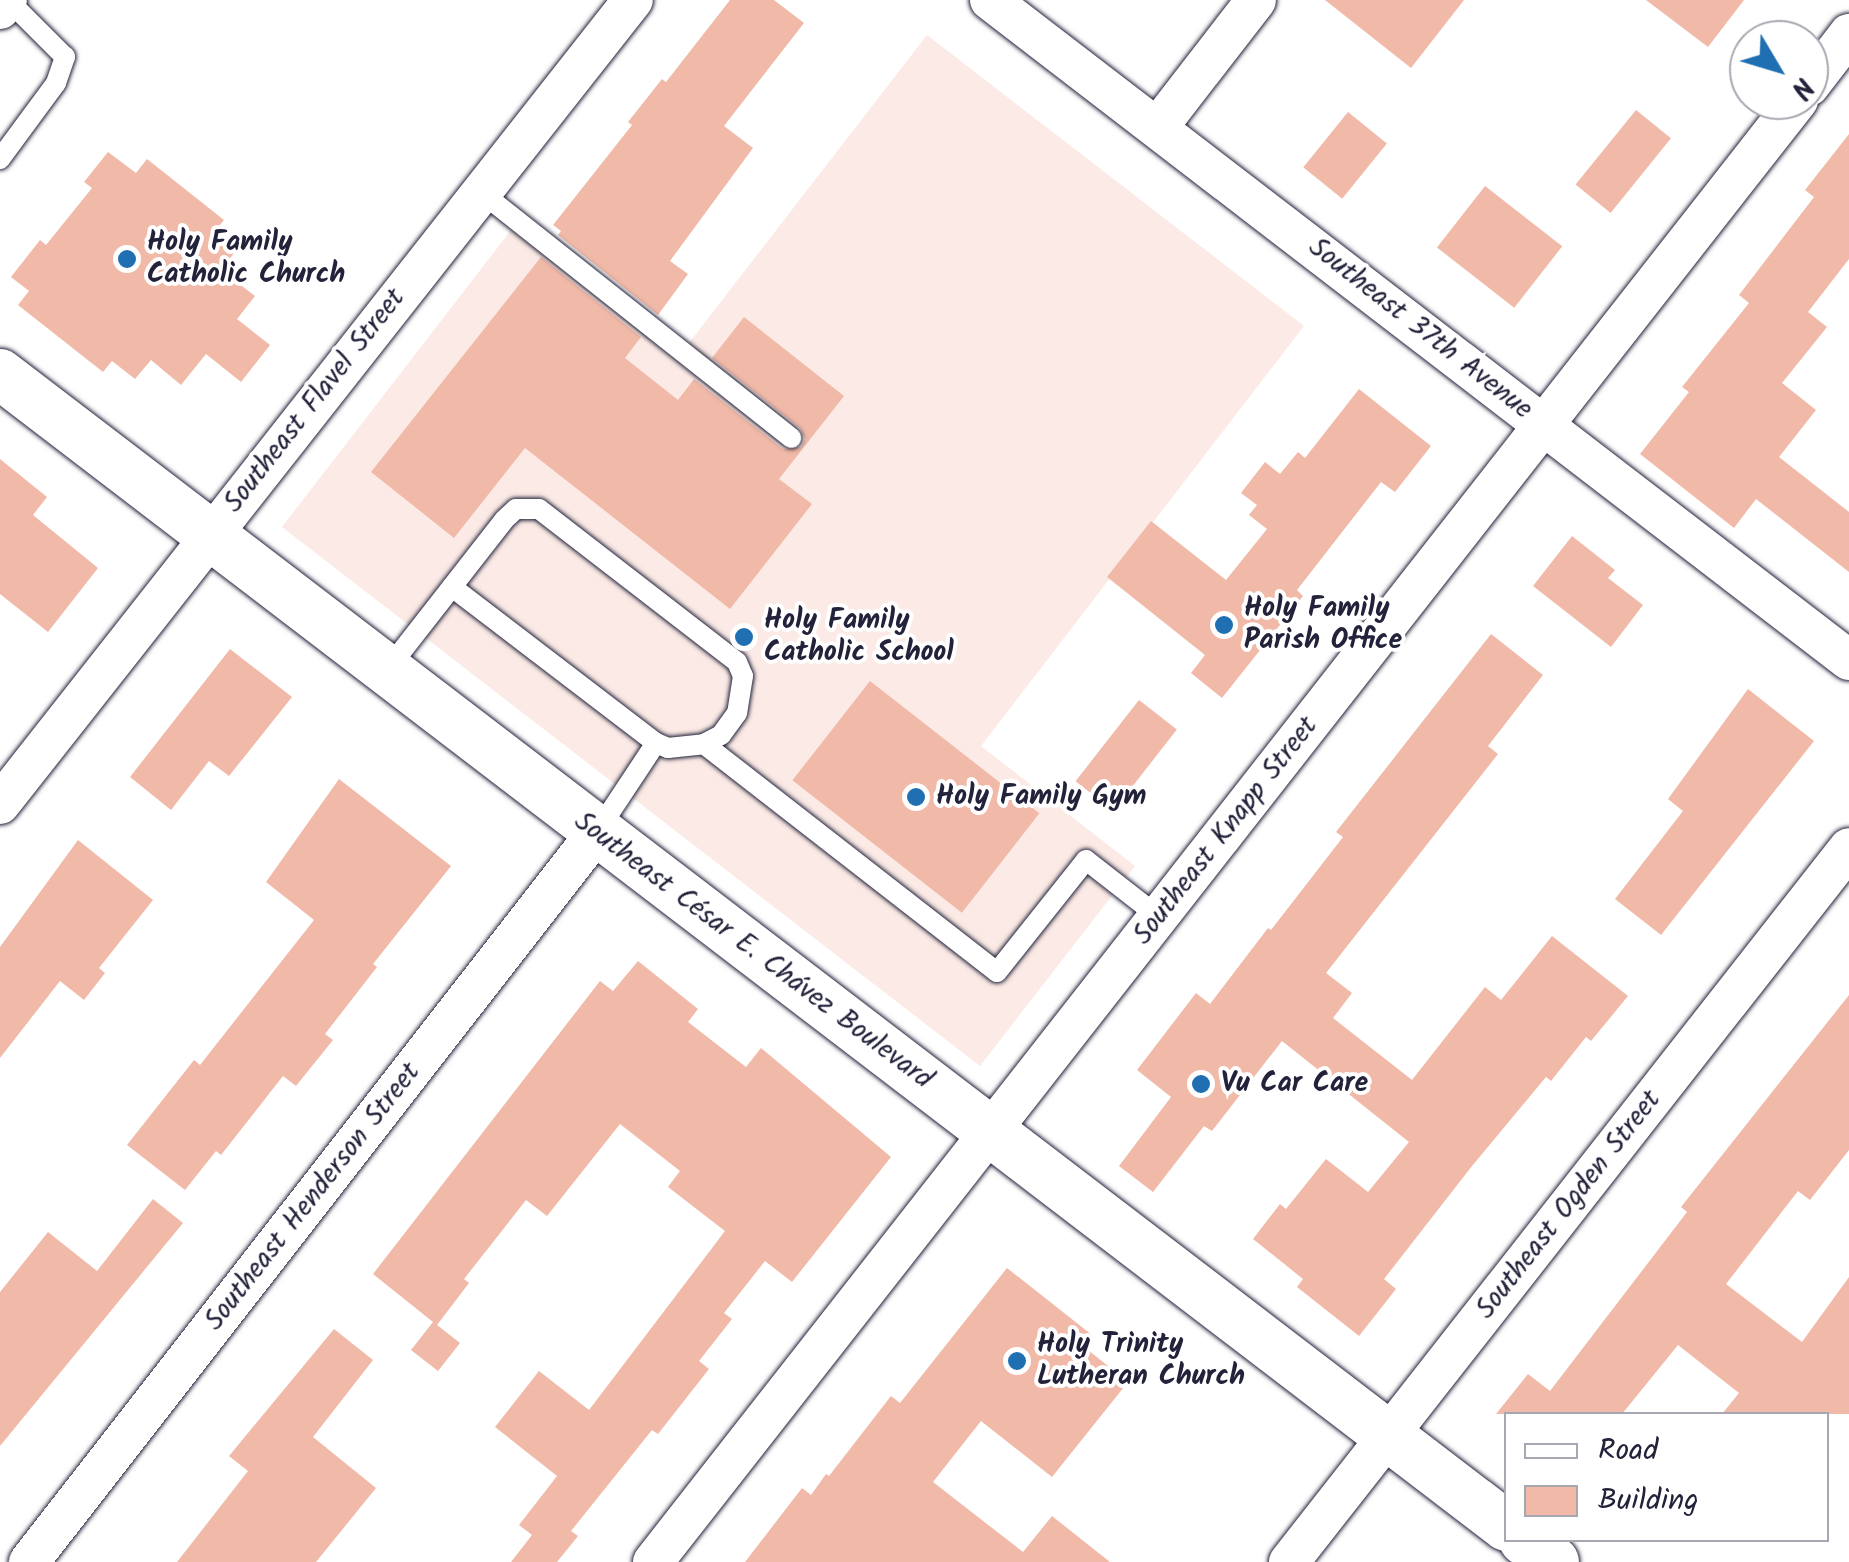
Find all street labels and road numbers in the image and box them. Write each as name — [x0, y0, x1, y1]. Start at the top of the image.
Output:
street label: Southeast 37th Avenue — [1301, 231, 1539, 427]
street label: Southeast Flavel Street — [217, 282, 413, 520]
street label: Southeast Knapp Street — [1127, 710, 1325, 952]
street label: Southeast César E. Chávez Boulevard — [567, 805, 939, 1097]
street label: Southeast Henderson Street — [198, 1056, 428, 1338]
street label: Southeast Ogden Street — [1469, 1084, 1669, 1326]

